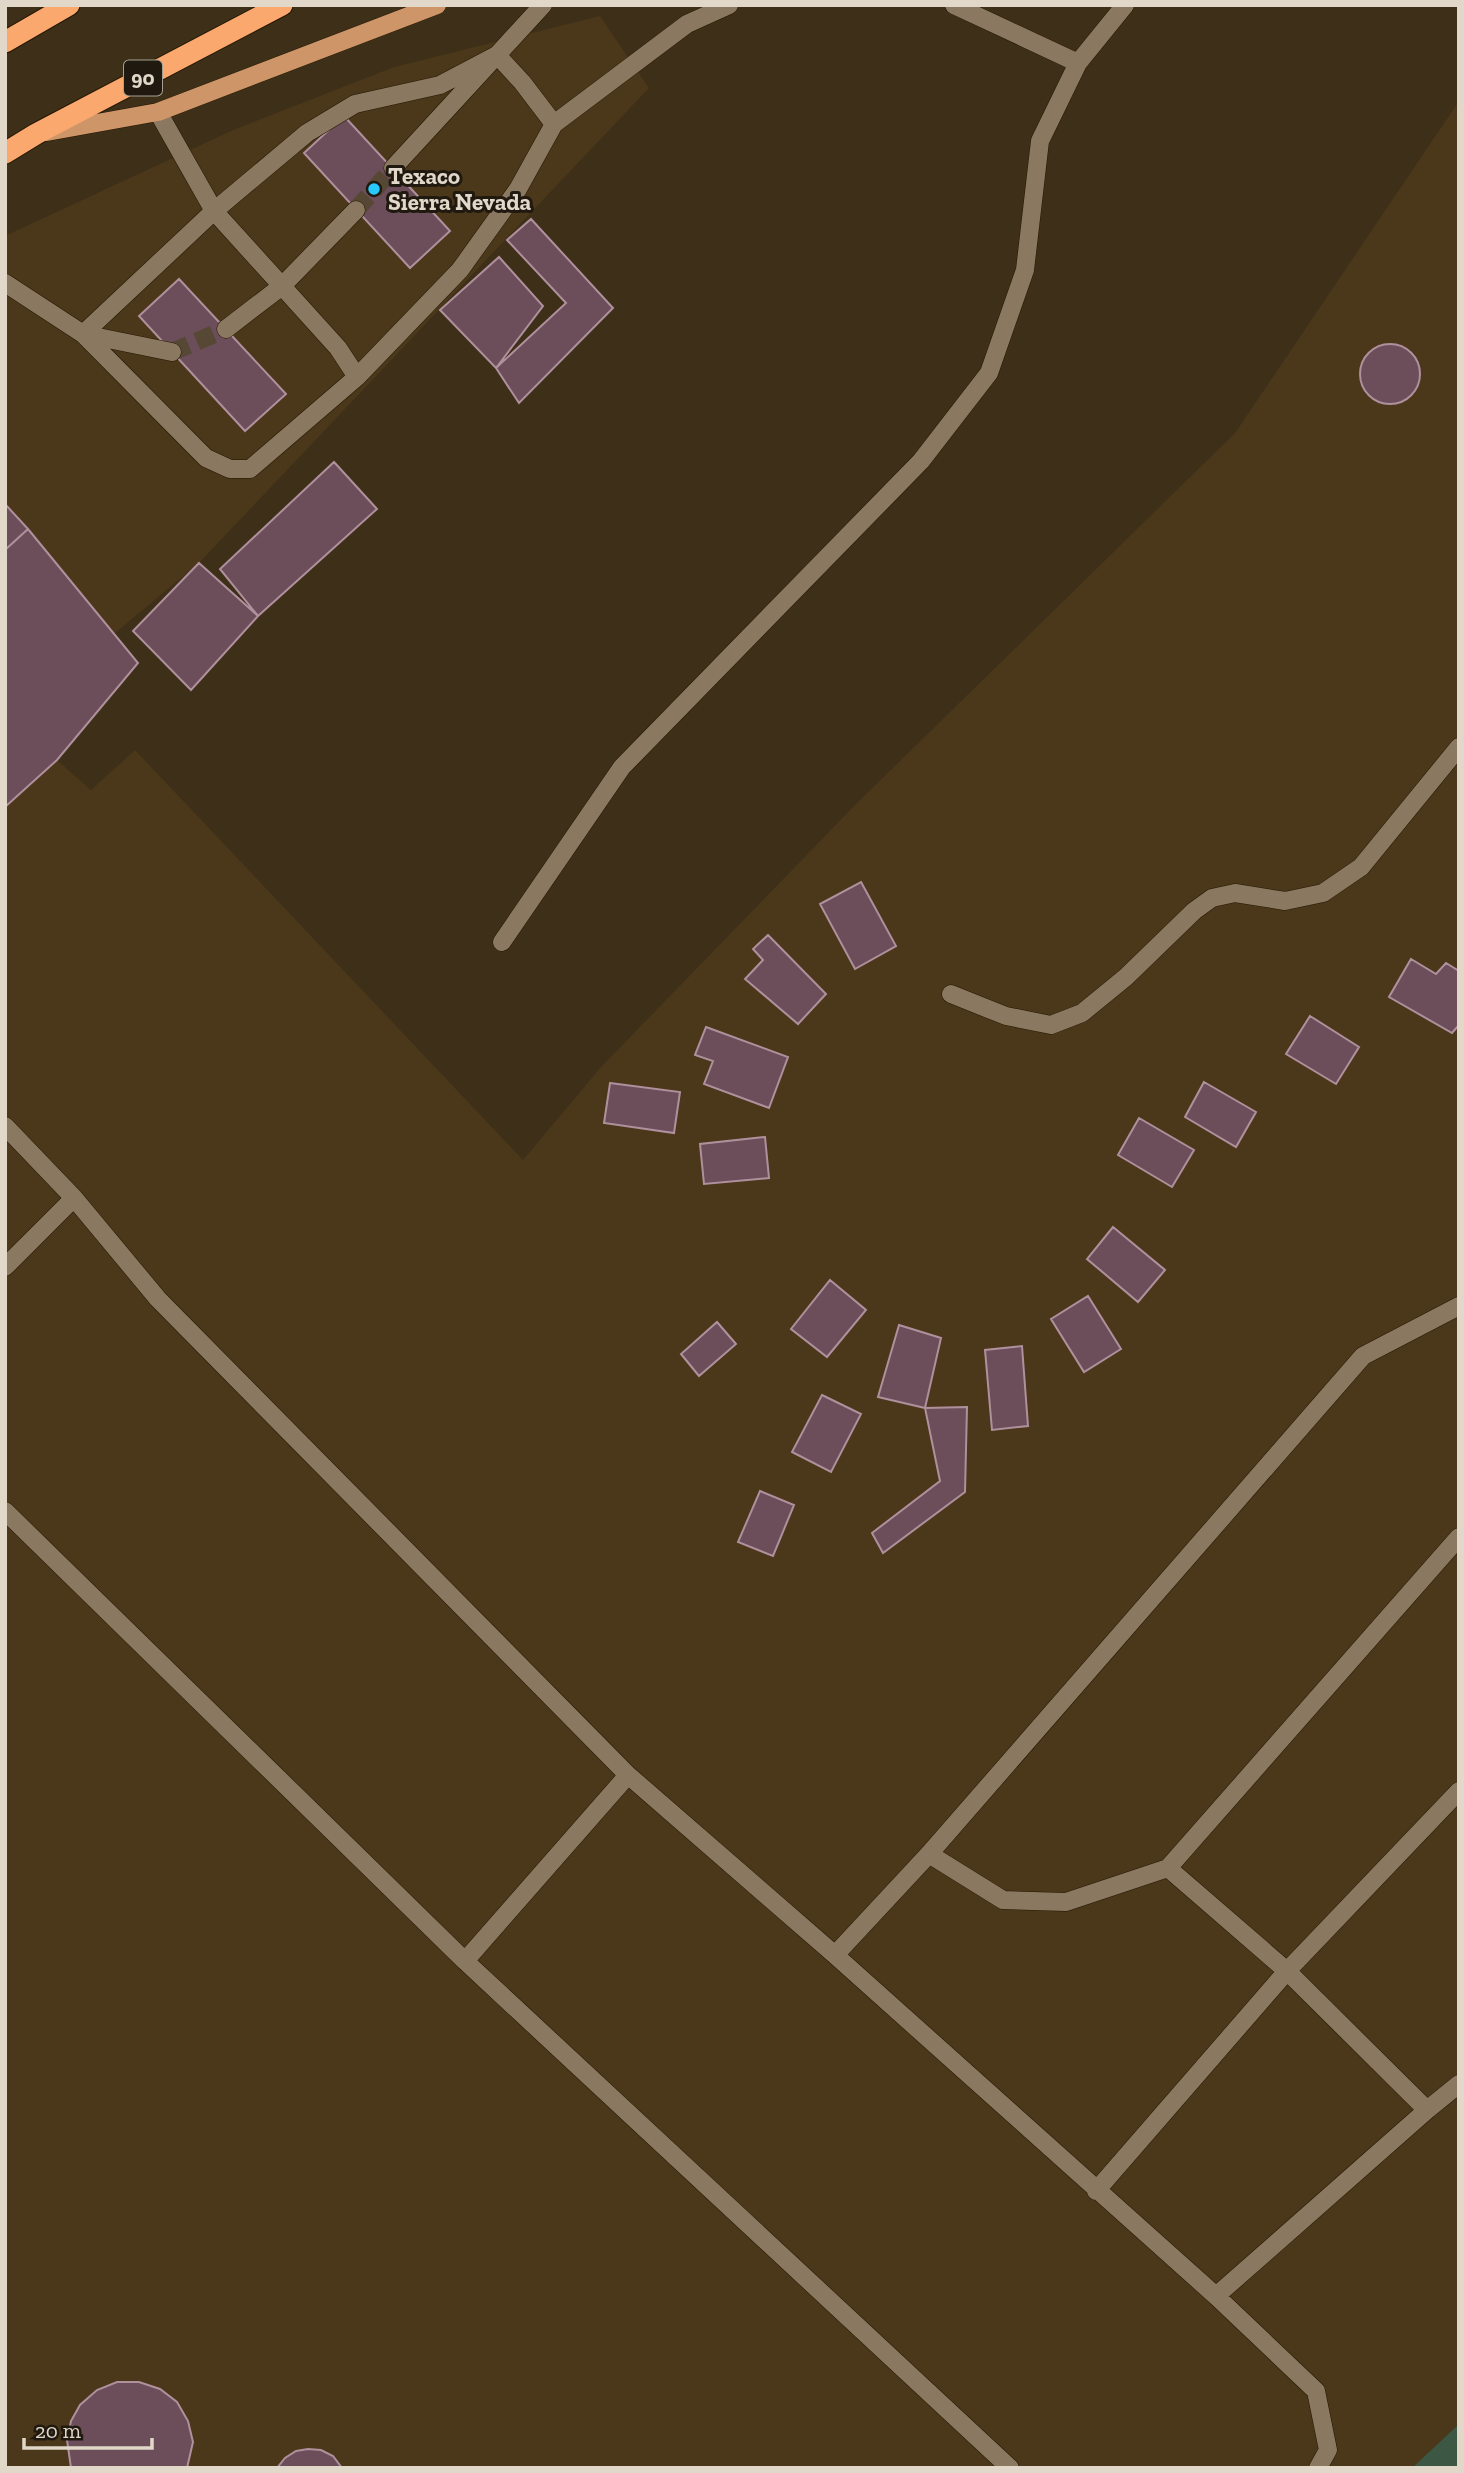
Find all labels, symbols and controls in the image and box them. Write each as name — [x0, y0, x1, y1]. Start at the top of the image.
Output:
road number: 90 — [124, 60, 162, 96]
place label: Texaco Sierra Nevada — [388, 162, 531, 216]
marker: Texaco Sierra Nevada — [366, 181, 382, 197]
scale bar — [24, 2406, 152, 2450]
text: 20 m — [35, 2418, 81, 2443]

